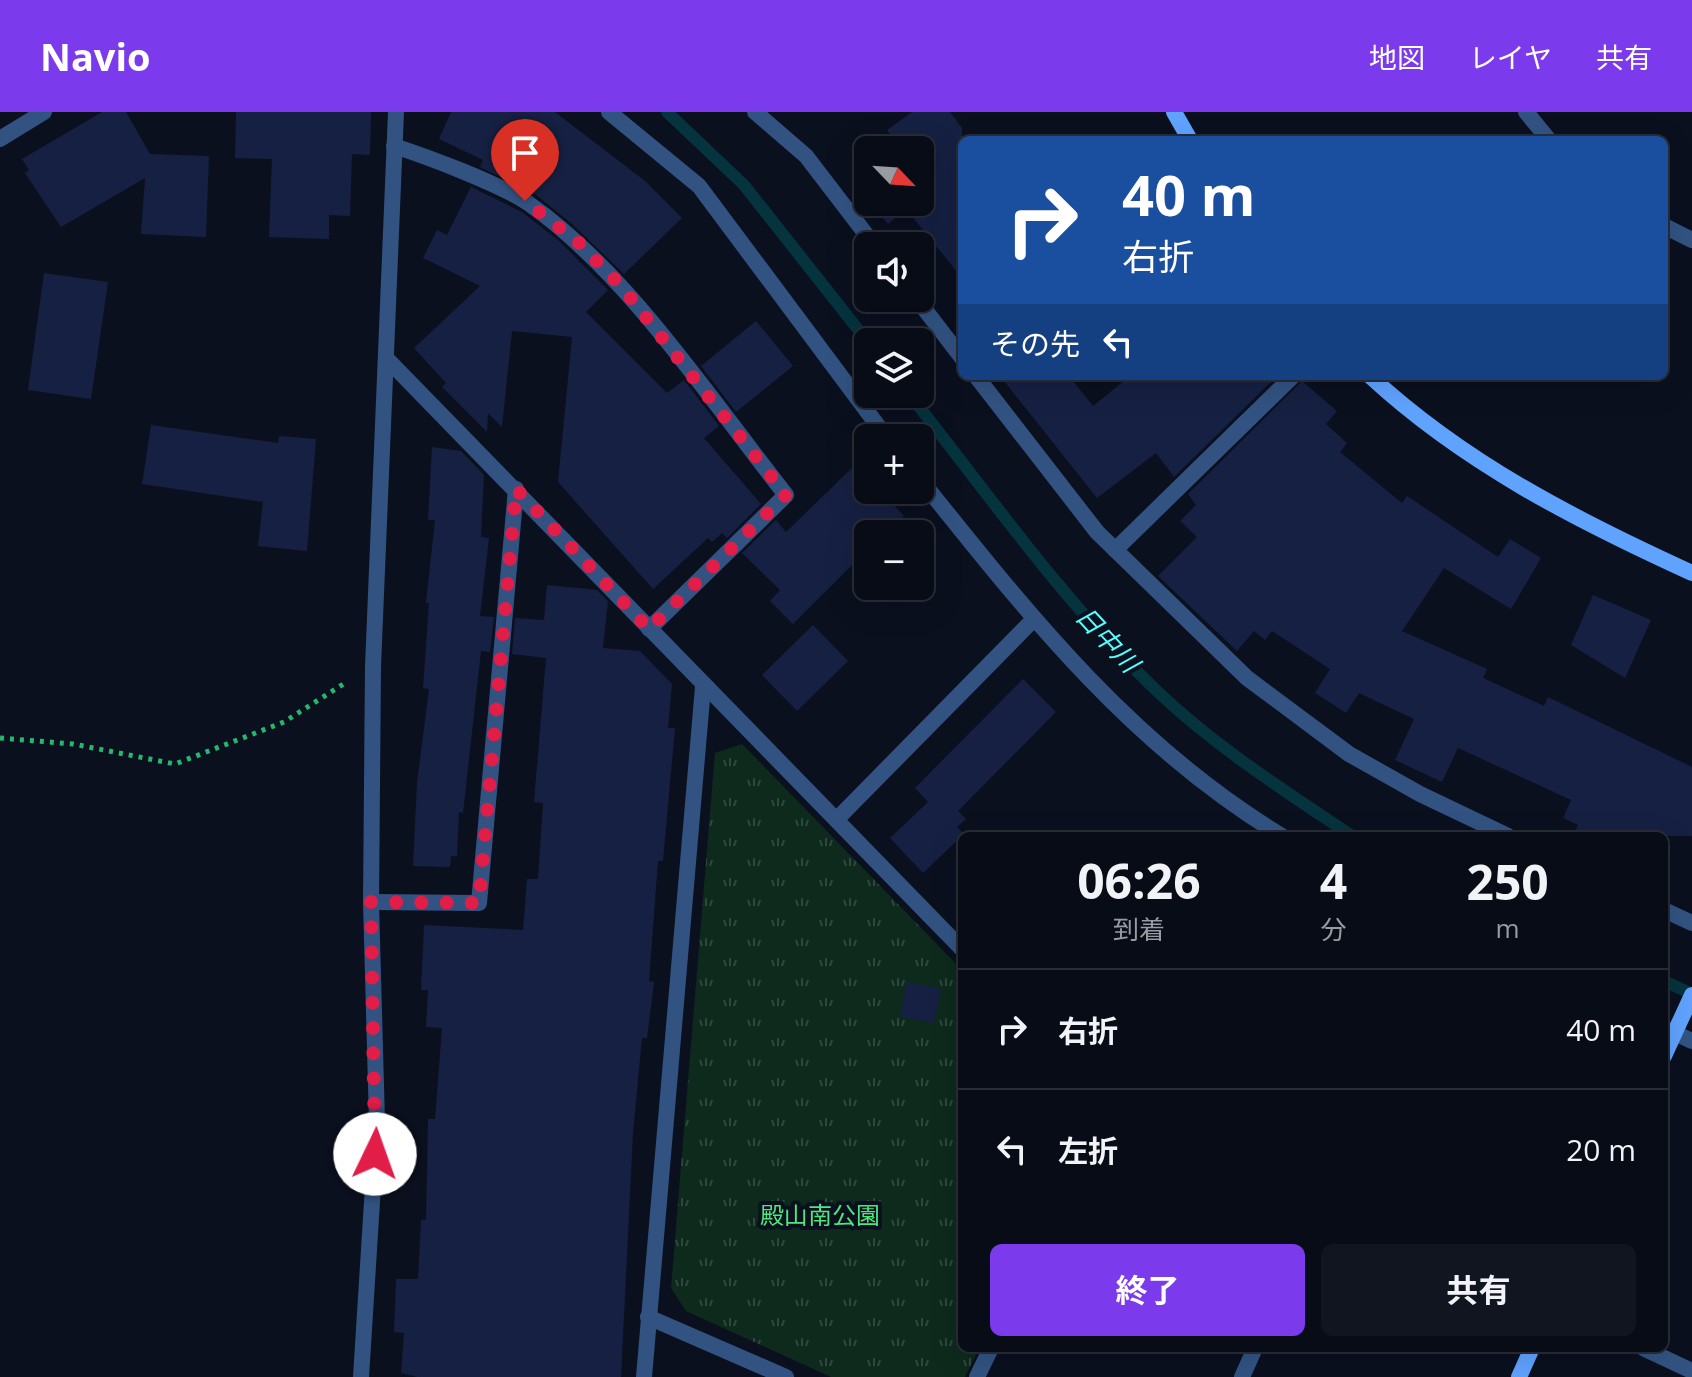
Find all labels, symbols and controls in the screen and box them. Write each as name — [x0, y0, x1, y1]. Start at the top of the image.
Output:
text: Navio — [40, 30, 151, 82]
text: 地図 — [1369, 38, 1425, 76]
text: レイヤ — [1469, 38, 1552, 76]
text: 共有 — [1596, 38, 1652, 76]
pin — [491, 119, 559, 201]
icon: arrive — [503, 131, 547, 175]
north arrow — [854, 136, 934, 216]
map controls — [854, 136, 934, 600]
text: 40 m — [1122, 156, 1256, 232]
icon: right — [990, 168, 1094, 272]
button: sound — [854, 232, 934, 312]
text: 右折 — [1122, 232, 1194, 281]
icon: left — [1096, 320, 1140, 364]
text: その先 — [990, 323, 1080, 364]
button: layers — [854, 328, 934, 408]
button: + — [854, 424, 934, 504]
button: − — [854, 520, 934, 600]
water label: 日中川 — [1068, 598, 1150, 682]
text: 06:26 — [1077, 848, 1201, 913]
text: 4 — [1320, 848, 1347, 913]
text: 250 — [1466, 849, 1549, 914]
text: m — [1496, 910, 1520, 946]
text: 到着 — [1113, 911, 1165, 947]
text: 分 — [1321, 911, 1347, 947]
icon: right — [990, 1007, 1034, 1051]
text: 40 m — [1566, 1009, 1636, 1050]
text: 右折 — [1058, 1010, 1118, 1051]
position arrow — [333, 1112, 417, 1196]
icon: left — [990, 1127, 1034, 1171]
text: 20 m — [1566, 1129, 1636, 1170]
text: 左折 — [1058, 1130, 1118, 1171]
park label: 殿山南公園 — [760, 1198, 880, 1231]
button: 終了 — [990, 1244, 1305, 1336]
button: 共有 — [1321, 1244, 1636, 1336]

